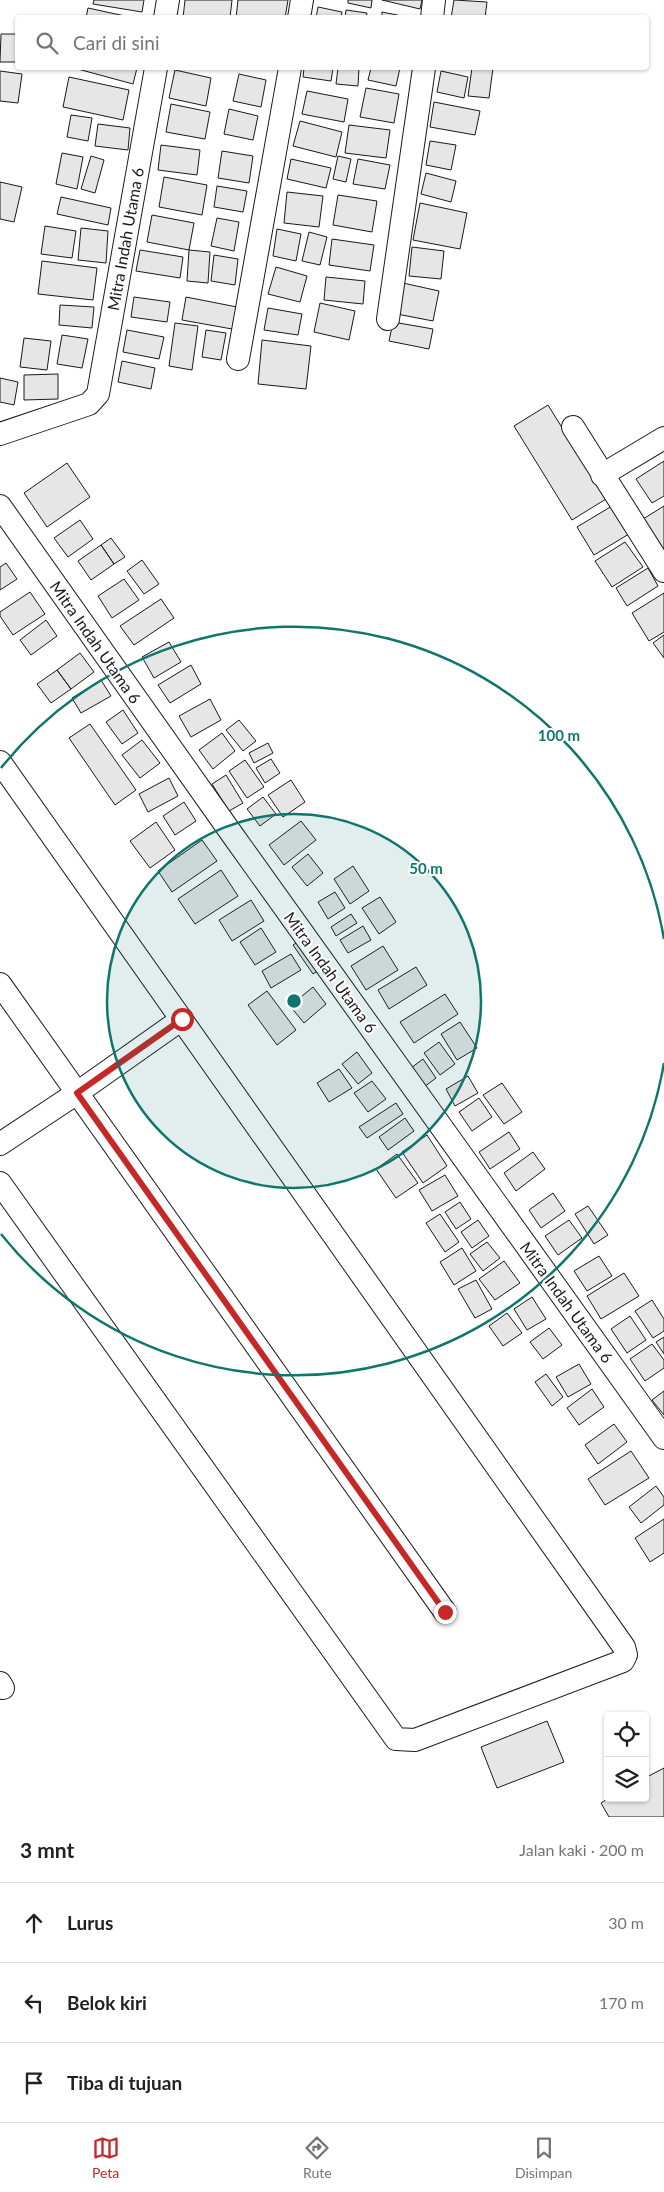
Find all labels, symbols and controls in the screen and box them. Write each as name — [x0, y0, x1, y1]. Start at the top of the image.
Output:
search box — [15, 15, 649, 70]
icon: search — [33, 29, 61, 57]
text: Cari di sini — [73, 31, 160, 54]
street label: Mitra Indah Utama 6 — [103, 166, 147, 312]
street label: Mitra Indah Utama 6 — [47, 577, 145, 707]
text: 100 m — [538, 726, 580, 744]
text: 50 m — [409, 859, 443, 877]
street label: Mitra Indah Utama 6 — [281, 908, 381, 1036]
centre of rings — [285, 992, 303, 1010]
route start — [171, 1008, 194, 1031]
street label: Mitra Indah Utama 6 — [517, 1238, 617, 1366]
route end — [434, 1601, 457, 1624]
map controls — [604, 1712, 649, 1802]
button: locate — [604, 1712, 649, 1757]
button: layers — [604, 1757, 649, 1802]
text: 3 mnt — [20, 1837, 74, 1862]
text: Jalan kaki · 200 m — [519, 1840, 644, 1859]
icon: ahead — [20, 1909, 48, 1937]
text: Lurus — [67, 1911, 113, 1934]
text: 30 m — [608, 1913, 644, 1932]
icon: left — [20, 1989, 48, 2017]
text: Belok kiri — [67, 1991, 147, 2014]
text: 170 m — [599, 1993, 644, 2012]
icon: arrive — [20, 2069, 48, 2097]
text: Tiba di tujuan — [67, 2071, 182, 2094]
tab: Peta — [92, 2134, 120, 2181]
tab: Rute — [303, 2134, 332, 2181]
tab: Disimpan — [515, 2134, 572, 2181]

